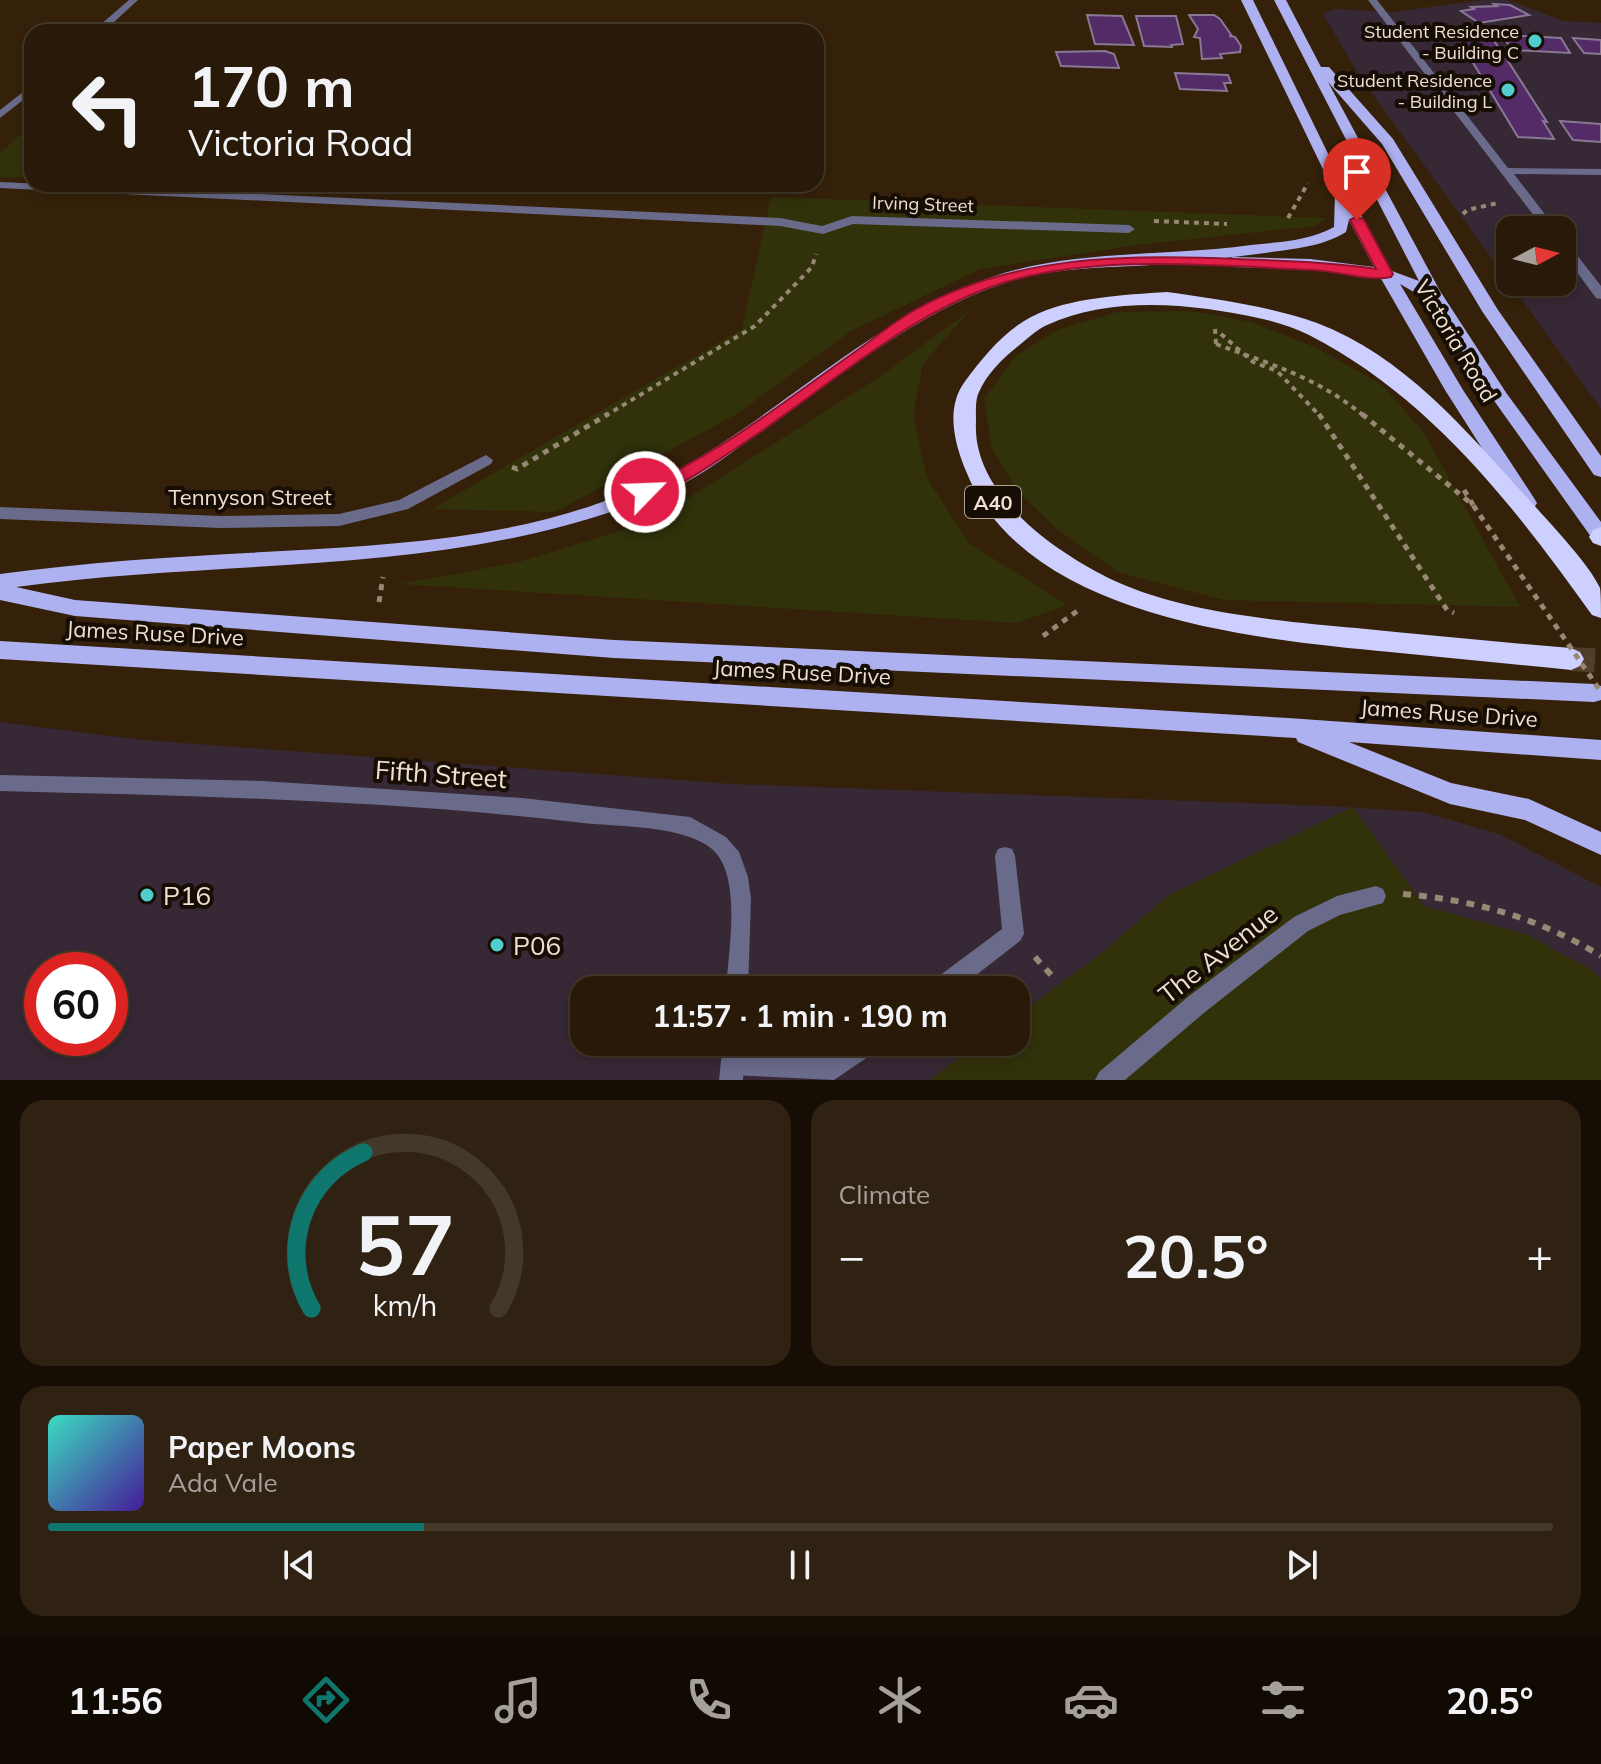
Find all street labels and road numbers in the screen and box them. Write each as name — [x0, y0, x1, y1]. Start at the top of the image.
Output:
street label: Irving Street — [872, 191, 974, 217]
street label: Victoria Road — [1409, 275, 1503, 407]
street label: Tennyson Street — [168, 483, 332, 511]
road number: A40 — [965, 486, 1021, 518]
street label: James Ruse Drive — [65, 614, 245, 652]
street label: James Ruse Drive — [712, 653, 892, 691]
street label: James Ruse Drive — [1359, 693, 1539, 733]
street label: Fifth Street — [374, 753, 508, 795]
street label: The Avenue — [1152, 897, 1284, 1011]

